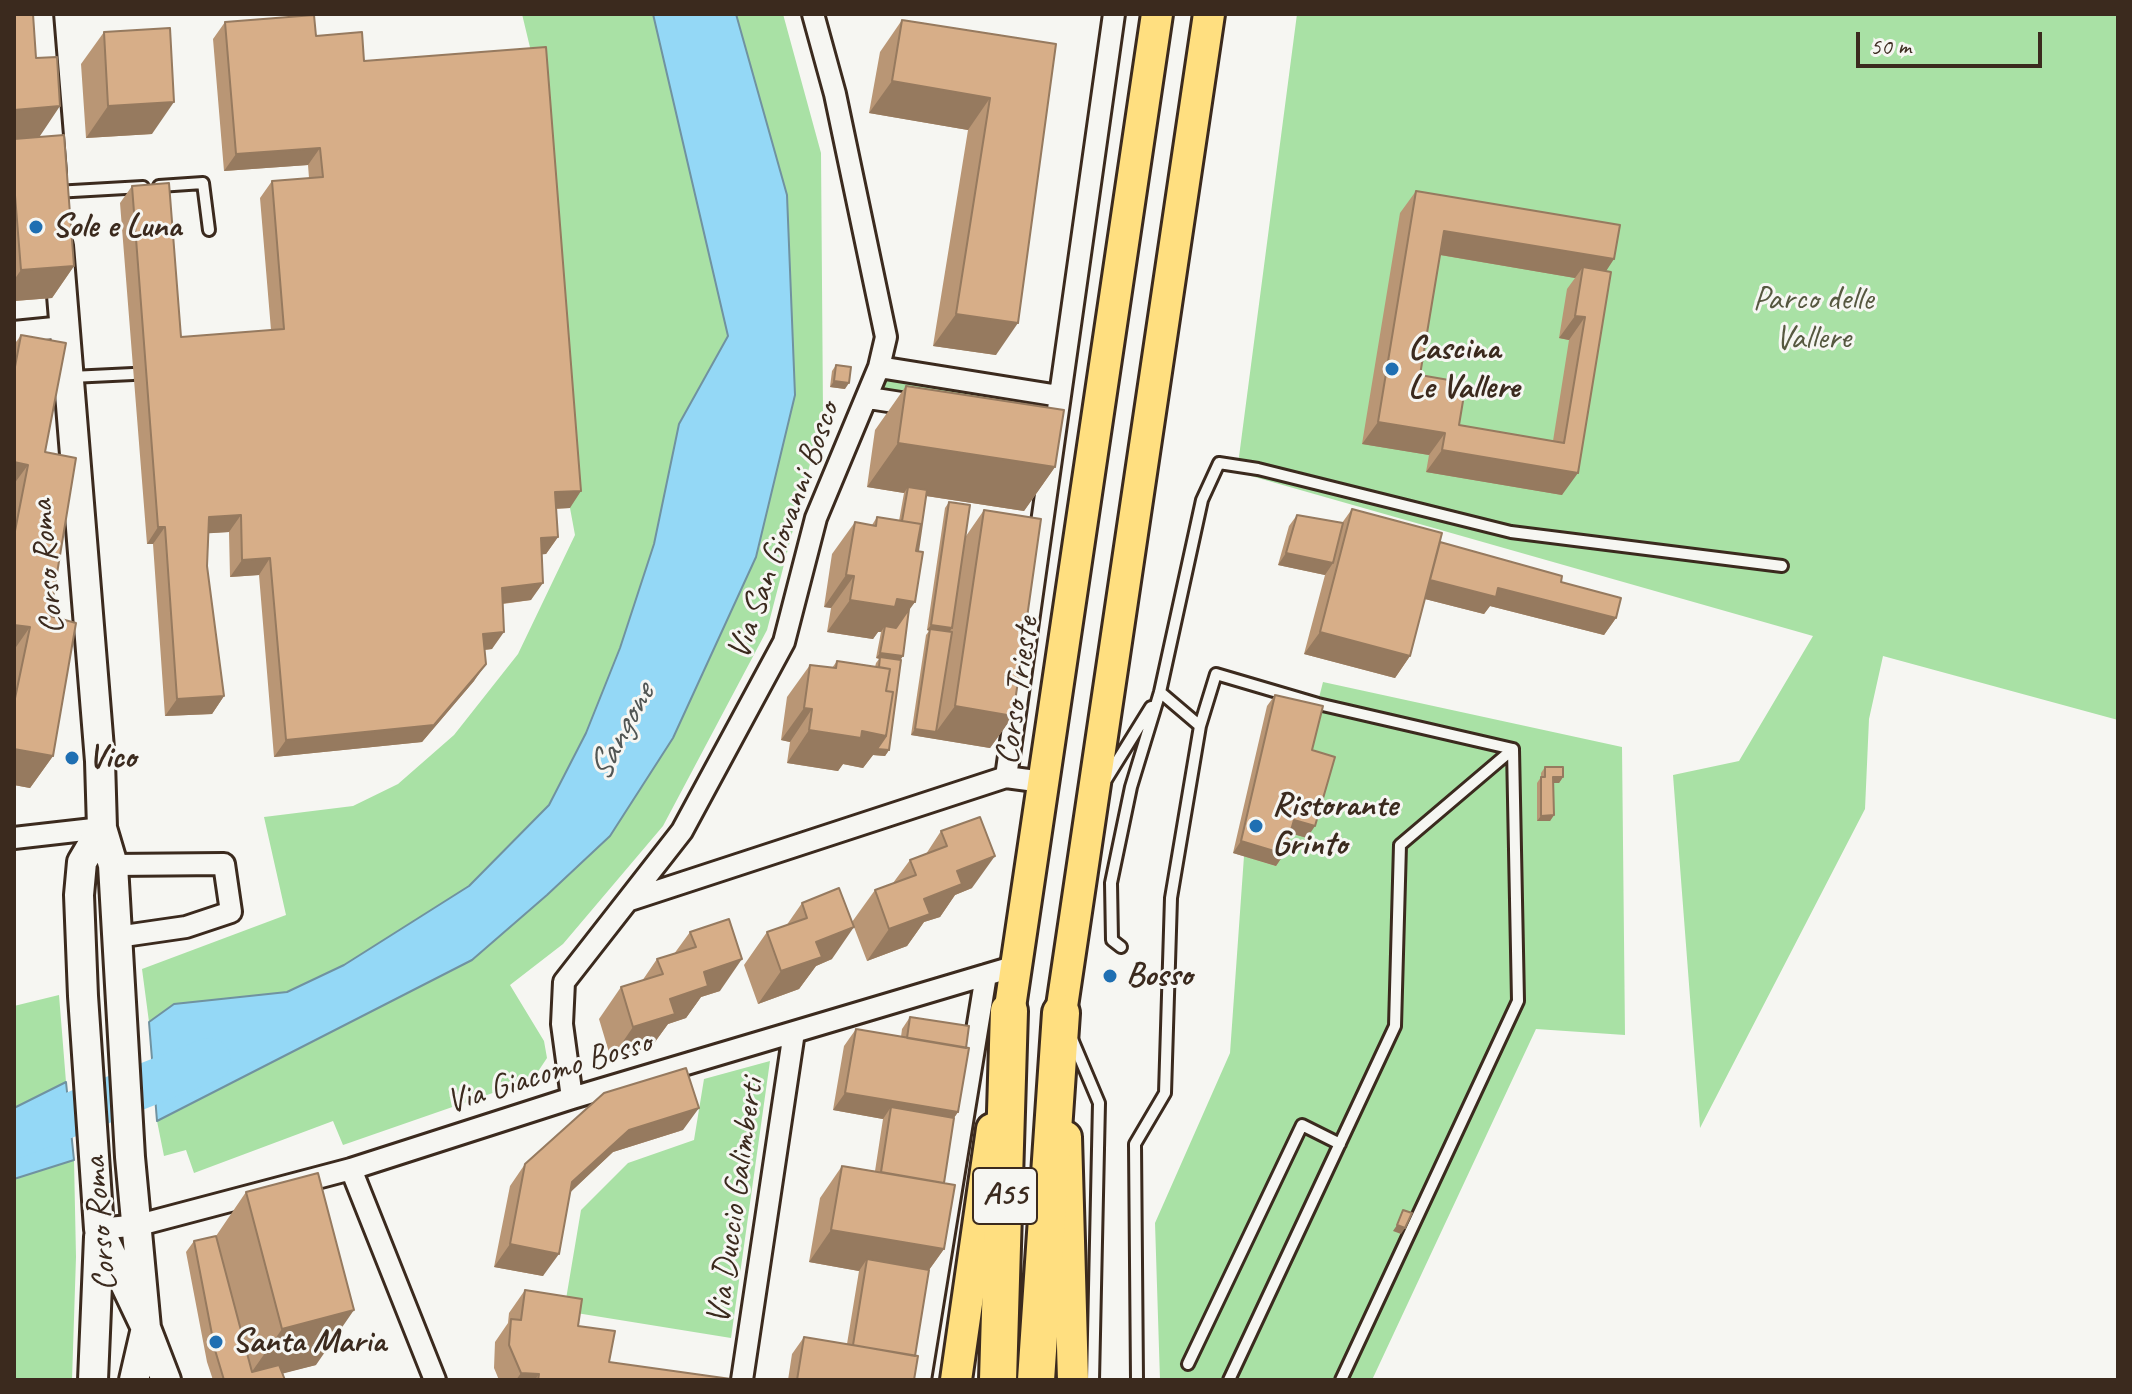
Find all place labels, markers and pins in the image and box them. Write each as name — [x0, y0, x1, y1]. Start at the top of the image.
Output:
place label: Sole e Luna — [52, 207, 181, 247]
marker: Sole e Luna — [27, 218, 45, 236]
place label: Cascina Le Vallere — [1408, 329, 1519, 408]
marker: Cascina Le Vallere — [1383, 360, 1401, 378]
place label: Vico — [88, 738, 136, 778]
marker: Vico — [63, 749, 81, 767]
place label: Ristorante Grinto — [1272, 786, 1397, 866]
marker: Ristorante Grinto — [1247, 817, 1265, 835]
place label: Bosso — [1126, 956, 1192, 996]
marker: Bosso — [1101, 967, 1119, 985]
place label: Santa Maria — [232, 1322, 386, 1362]
marker: Santa Maria — [207, 1333, 225, 1351]

